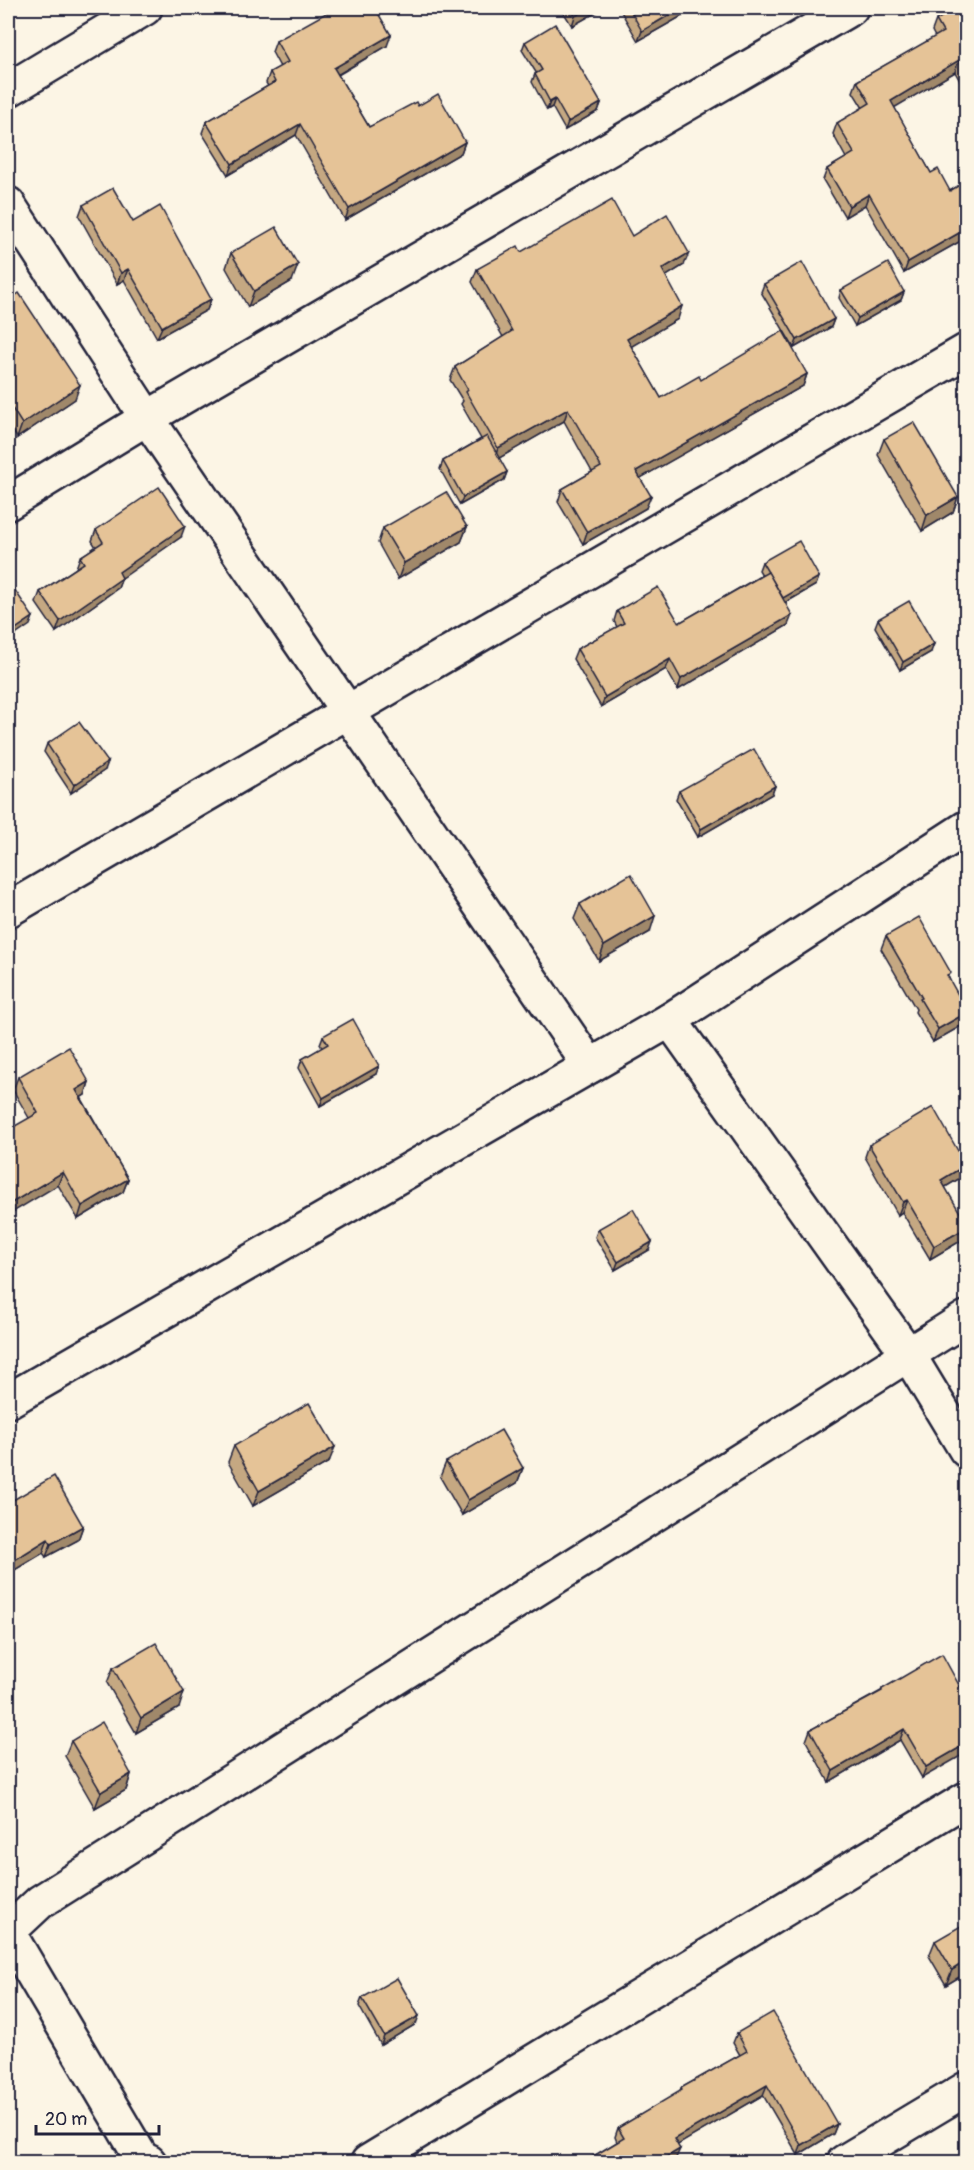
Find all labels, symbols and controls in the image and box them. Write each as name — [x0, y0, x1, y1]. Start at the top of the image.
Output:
scale bar — [36, 2098, 159, 2136]
text: 20 m — [45, 2108, 87, 2131]

